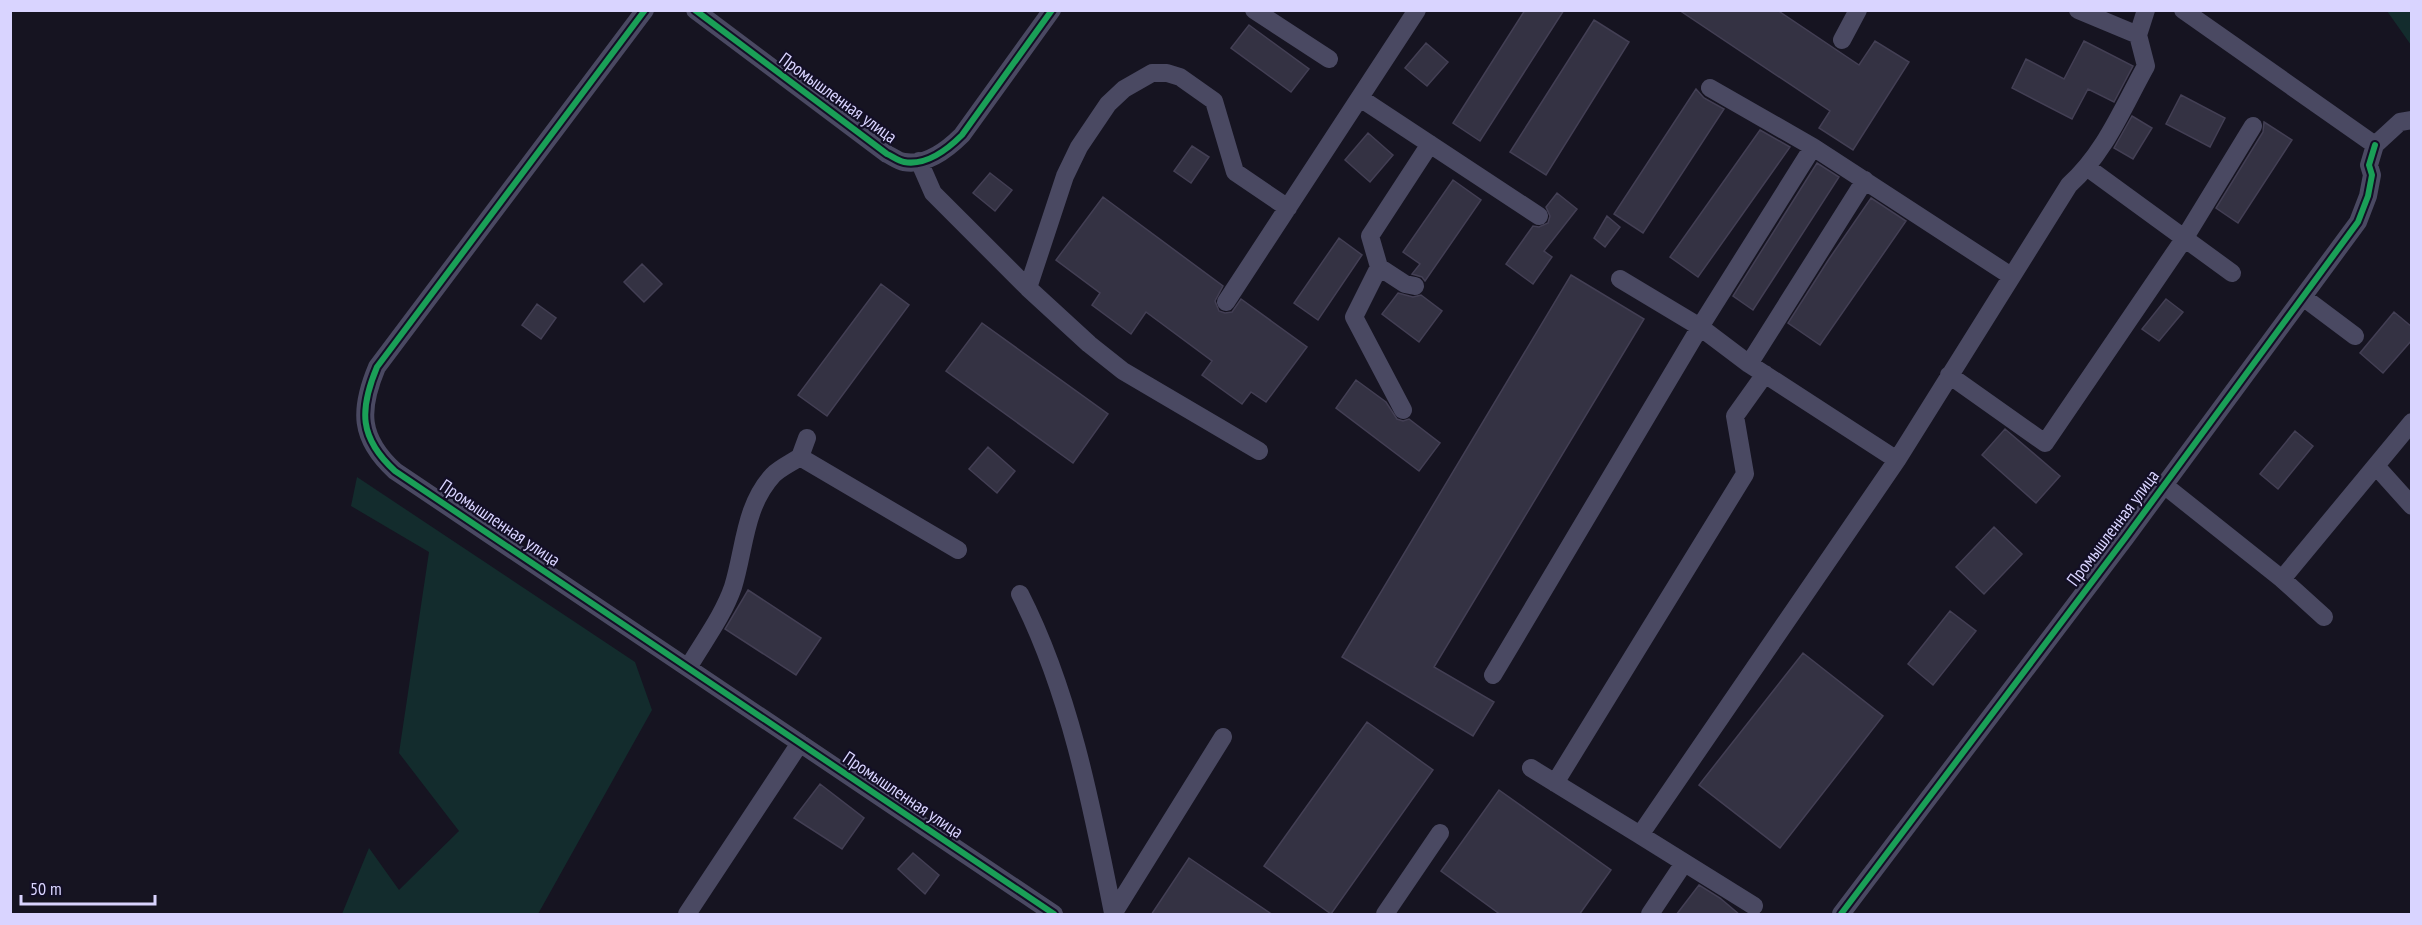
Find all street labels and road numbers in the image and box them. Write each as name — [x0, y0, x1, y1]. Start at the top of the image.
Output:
street label: Промышленная улица — [775, 47, 902, 148]
street label: Промышленная улица — [2061, 465, 2164, 591]
street label: Промышленная улица — [436, 474, 565, 571]
street label: Промышленная улица — [839, 746, 968, 843]

